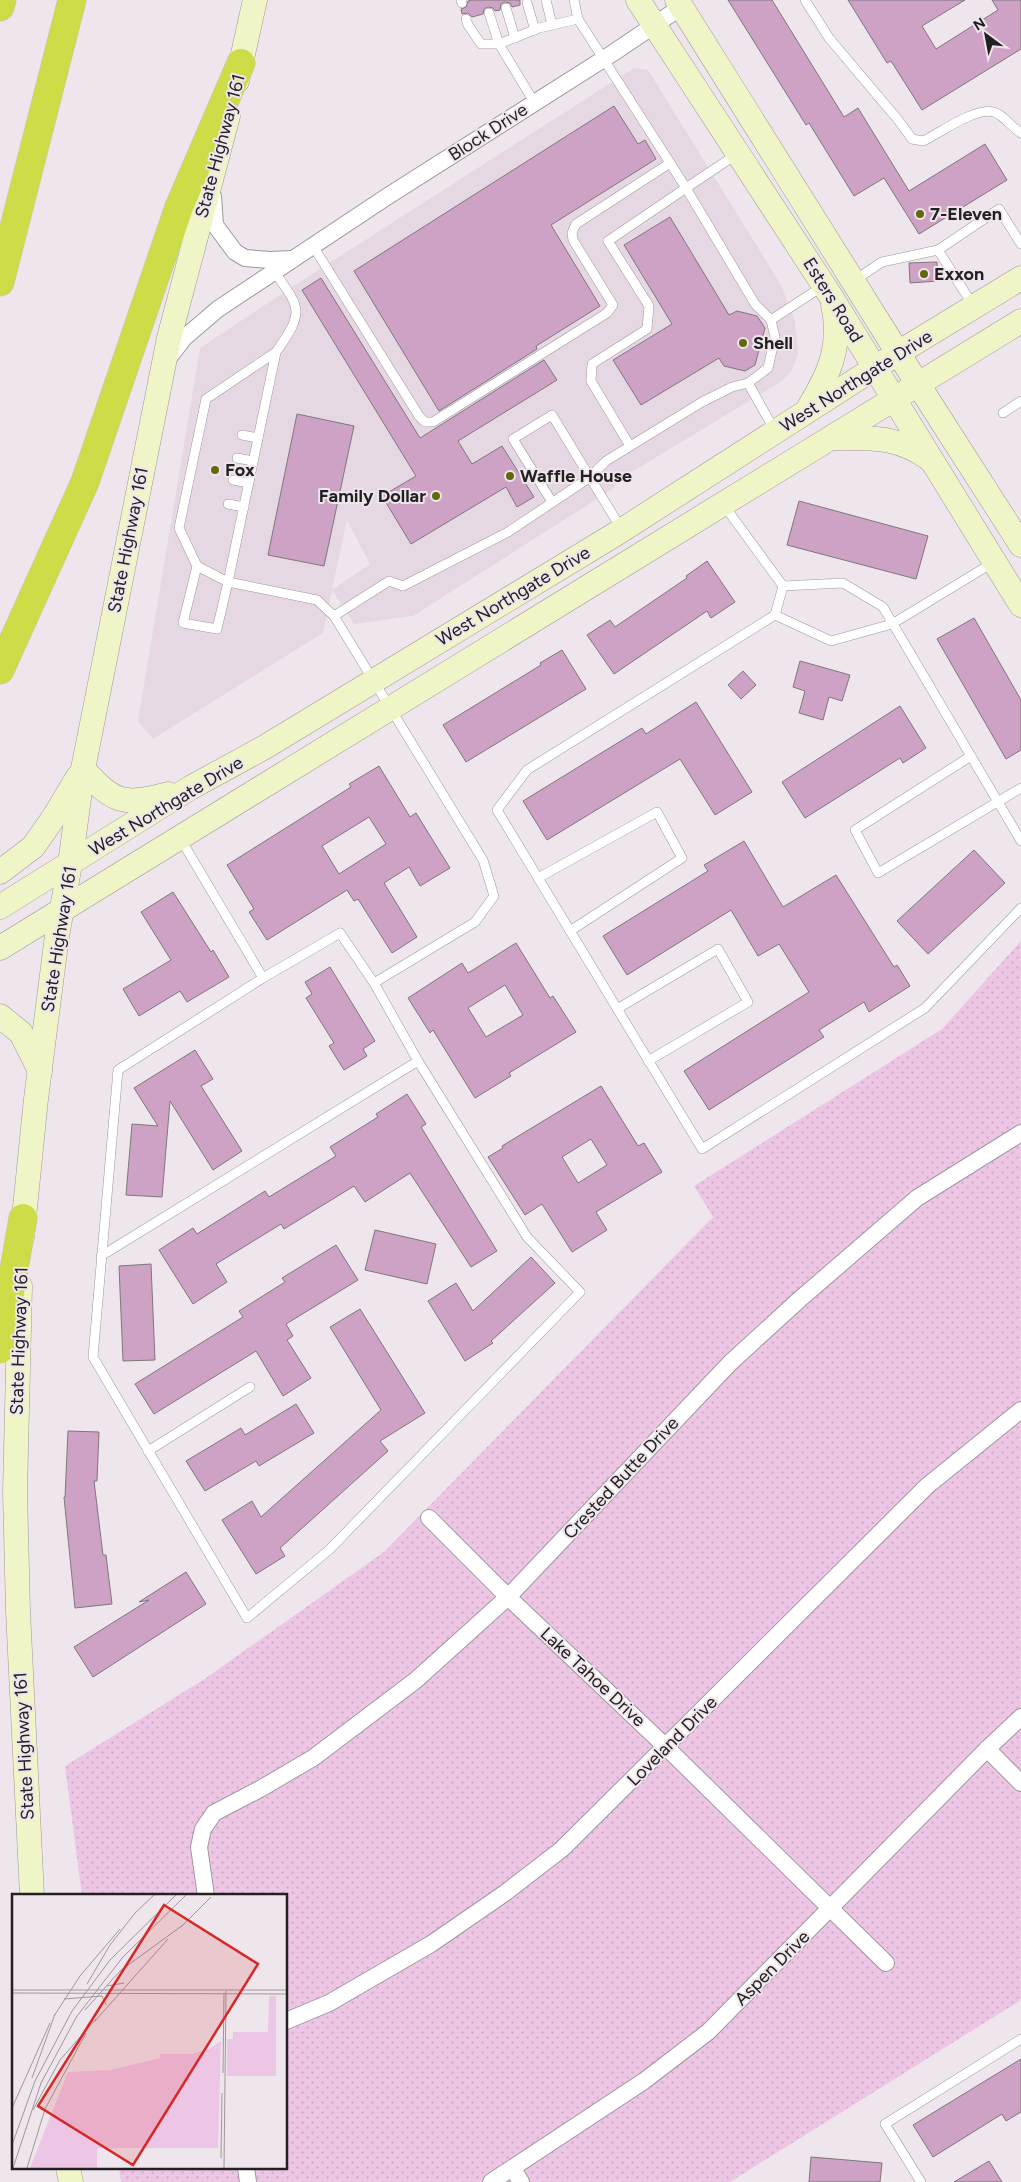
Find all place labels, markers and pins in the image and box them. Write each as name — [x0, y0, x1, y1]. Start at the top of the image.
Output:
place label: 7-Eleven — [930, 203, 1002, 225]
marker: 7-Eleven — [914, 208, 926, 220]
place label: Exxon — [934, 263, 984, 285]
marker: Exxon — [918, 268, 930, 280]
place label: Shell — [753, 332, 793, 354]
marker: Shell — [737, 337, 749, 349]
place label: Fox — [225, 459, 255, 481]
marker: Fox — [209, 464, 221, 476]
place label: Waffle House — [520, 465, 632, 487]
marker: Waffle House — [504, 470, 516, 482]
place label: Family Dollar — [319, 485, 426, 507]
marker: Family Dollar — [430, 490, 442, 502]

